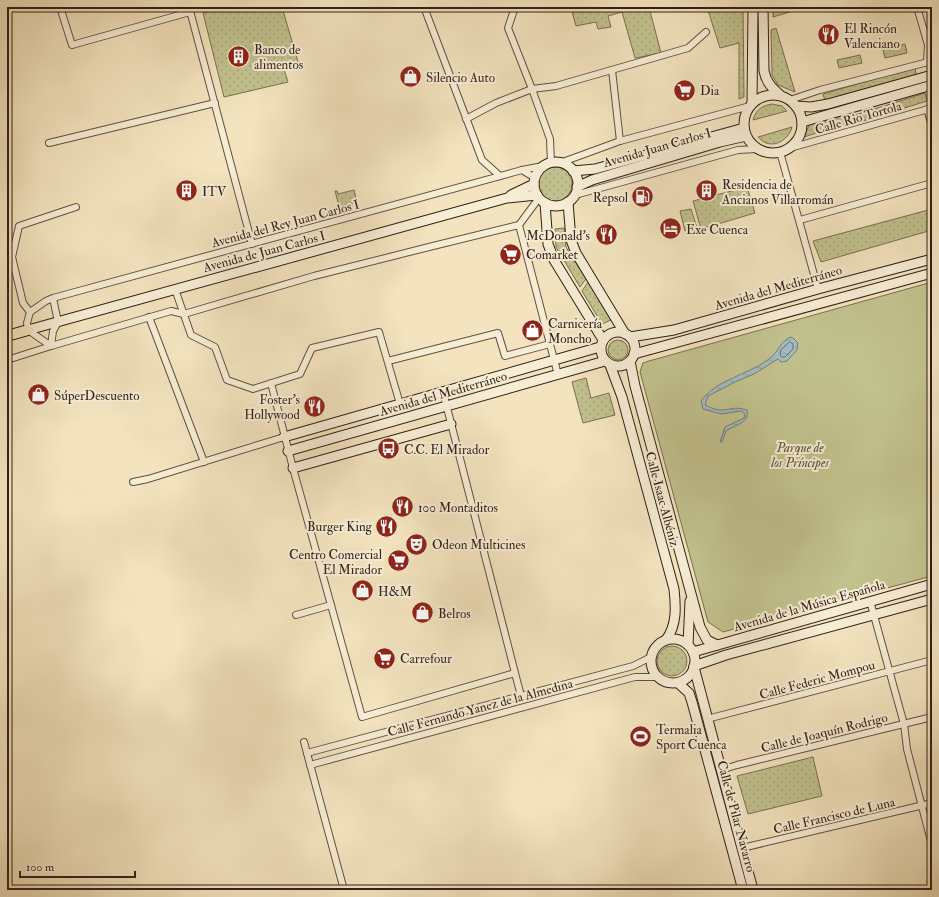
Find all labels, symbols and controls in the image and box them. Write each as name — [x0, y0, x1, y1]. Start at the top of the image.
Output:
place label: El Rincón Valenciano — [844, 21, 900, 52]
restaurant icon: El Rincón Valenciano — [816, 22, 842, 48]
place label: Banco de alimentos — [254, 42, 304, 73]
building icon: Banco de alimentos — [226, 43, 252, 69]
shop icon: Silencio Auto — [397, 64, 423, 90]
place label: Silencio Auto — [426, 70, 495, 86]
supermarket icon: Dia — [672, 77, 698, 103]
place label: Dia — [700, 83, 720, 99]
street label: Calle Rio Tortola — [813, 98, 904, 138]
street label: Avenida Juan Carlos I — [601, 125, 713, 171]
place label: Residencia de Ancianos Villarromán — [721, 177, 834, 208]
building icon: ITV — [173, 178, 199, 204]
building icon: Residencia de Ancianos Villarromán — [693, 178, 719, 204]
place label: ITV — [202, 184, 227, 200]
fuel station icon: Repsol — [630, 184, 656, 210]
place label: Repsol — [593, 190, 629, 207]
street label: Avenida del Rey Juan Carlos I — [209, 197, 361, 253]
hotel icon: Exe Cuenca — [658, 216, 684, 242]
restaurant icon: McDonald's — [593, 222, 619, 248]
place label: Exe Cuenca — [686, 222, 749, 238]
street label: Avenida de Juan Carlos I — [200, 228, 327, 276]
place label: McDonald's — [526, 228, 591, 244]
supermarket icon: Comarket — [497, 241, 523, 267]
place label: Comarket — [526, 247, 578, 263]
street label: Avenida del Mediterráneo — [712, 262, 844, 314]
place label: Carnicería Moncho — [548, 316, 603, 347]
shop icon: Carnicería Moncho — [520, 317, 546, 343]
street label: Avenida del Mediterráneo — [377, 368, 509, 420]
shop icon: SúperDescuento — [26, 382, 52, 408]
place label: SúperDescuento — [54, 388, 140, 405]
place label: Foster's Hollywood — [244, 392, 301, 424]
restaurant icon: Foster's Hollywood — [302, 393, 328, 419]
bus stop icon: C.C. El Mirador — [376, 436, 402, 462]
park label: Parque de los Príncipes — [770, 440, 829, 471]
place label: C.C. El Mirador — [404, 442, 490, 458]
street label: Calle Isaac Albéniz — [642, 450, 683, 549]
restaurant icon: 100 Montaditos — [390, 494, 416, 520]
place label: 100 Montaditos — [418, 500, 499, 516]
restaurant icon: Burger King — [374, 513, 400, 539]
place label: Burger King — [307, 519, 373, 535]
theatre icon: Odeon Multicines — [403, 531, 429, 557]
place label: Odeon Multicines — [432, 537, 526, 553]
place label: Centro Comercial El Mirador — [289, 547, 383, 578]
supermarket icon: Centro Comercial El Mirador — [385, 548, 411, 574]
street label: Avenida de la Música Española — [731, 576, 888, 637]
shop icon: H&M — [350, 578, 376, 604]
place label: H&M — [378, 584, 413, 600]
shop icon: Belros — [410, 600, 436, 626]
place label: Belros — [438, 606, 471, 622]
supermarket icon: Carrefour — [371, 645, 397, 671]
place label: Carrefour — [400, 651, 452, 667]
street label: Calle Federic Mompou — [758, 657, 877, 704]
street label: Calle Fernando Yanez de la Almedina — [386, 675, 575, 740]
street label: Calle de Joaquín Rodrigo — [759, 709, 889, 756]
place label: Termalia Sport Cuenca — [656, 722, 727, 754]
sports icon: Termalia Sport Cuenca — [627, 723, 653, 749]
street label: Calle de Pilar Navarro — [713, 759, 759, 874]
street label: Calle Francisco de Luna — [772, 794, 897, 838]
scale bar — [20, 853, 135, 879]
text: 100 m — [26, 860, 55, 875]

